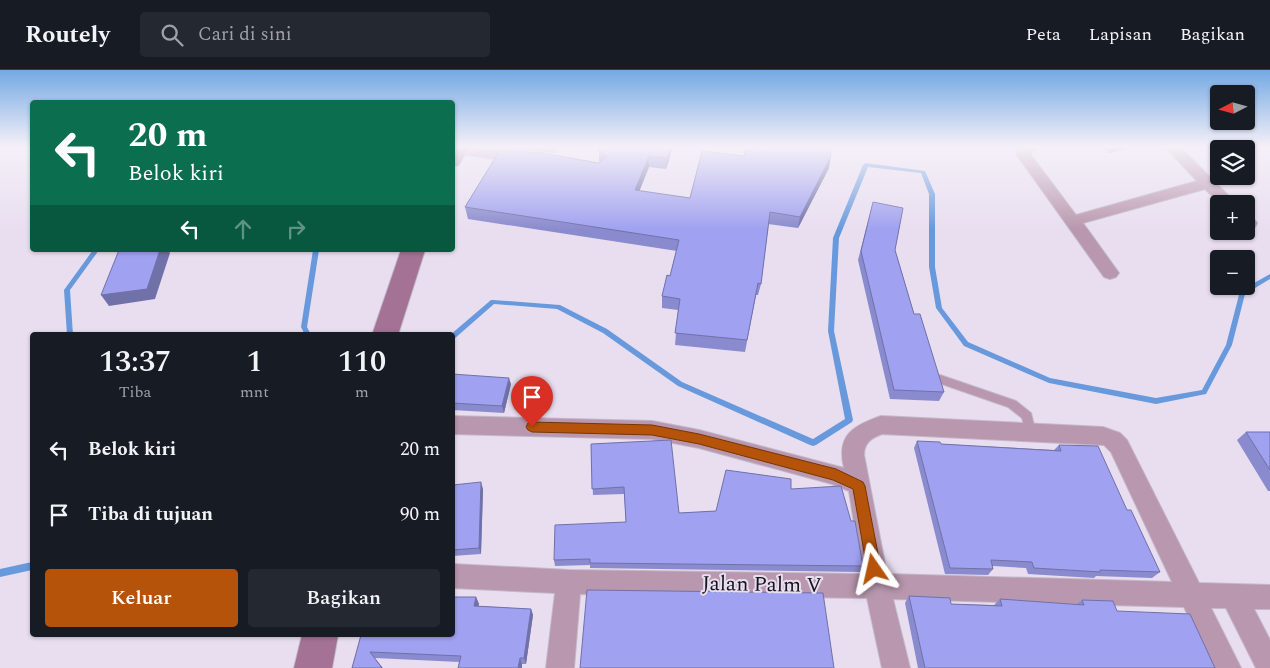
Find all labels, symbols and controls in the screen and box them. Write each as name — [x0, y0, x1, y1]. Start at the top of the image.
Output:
search box — [140, 12, 490, 57]
text: Routely — [25, 17, 110, 53]
text: Cari di sini — [198, 20, 292, 49]
icon: search — [158, 21, 186, 49]
text: Peta — [1026, 21, 1061, 48]
text: Lapisan — [1089, 21, 1152, 48]
text: Bagikan — [1180, 21, 1245, 48]
north arrow — [1210, 85, 1255, 130]
map controls — [1210, 85, 1255, 295]
text: 20 m — [128, 109, 208, 162]
icon: left — [45, 120, 110, 185]
button: layers — [1210, 140, 1255, 185]
text: Belok kiri — [128, 157, 224, 190]
button: + — [1210, 195, 1255, 240]
icon: left — [176, 215, 204, 243]
icon: ahead — [229, 215, 257, 243]
icon: right — [282, 215, 310, 243]
button: − — [1210, 250, 1255, 295]
text: 13:37 — [99, 339, 171, 385]
text: 1 — [246, 339, 262, 385]
text: 110 — [338, 339, 386, 385]
pin — [511, 376, 553, 427]
text: Tiba — [119, 380, 151, 404]
text: mnt — [240, 380, 269, 404]
text: m — [355, 380, 369, 404]
icon: arrive — [518, 383, 546, 411]
text: Belok kiri — [88, 435, 176, 464]
text: 20 m — [400, 435, 440, 464]
icon: left — [45, 436, 73, 464]
text: Tiba di tujuan — [88, 500, 213, 529]
text: 90 m — [400, 500, 440, 529]
icon: arrive — [45, 501, 73, 529]
position arrow — [847, 542, 899, 594]
street label: Jalan Palm V — [702, 568, 822, 602]
button: Keluar — [45, 569, 238, 627]
button: Bagikan — [248, 569, 440, 627]

